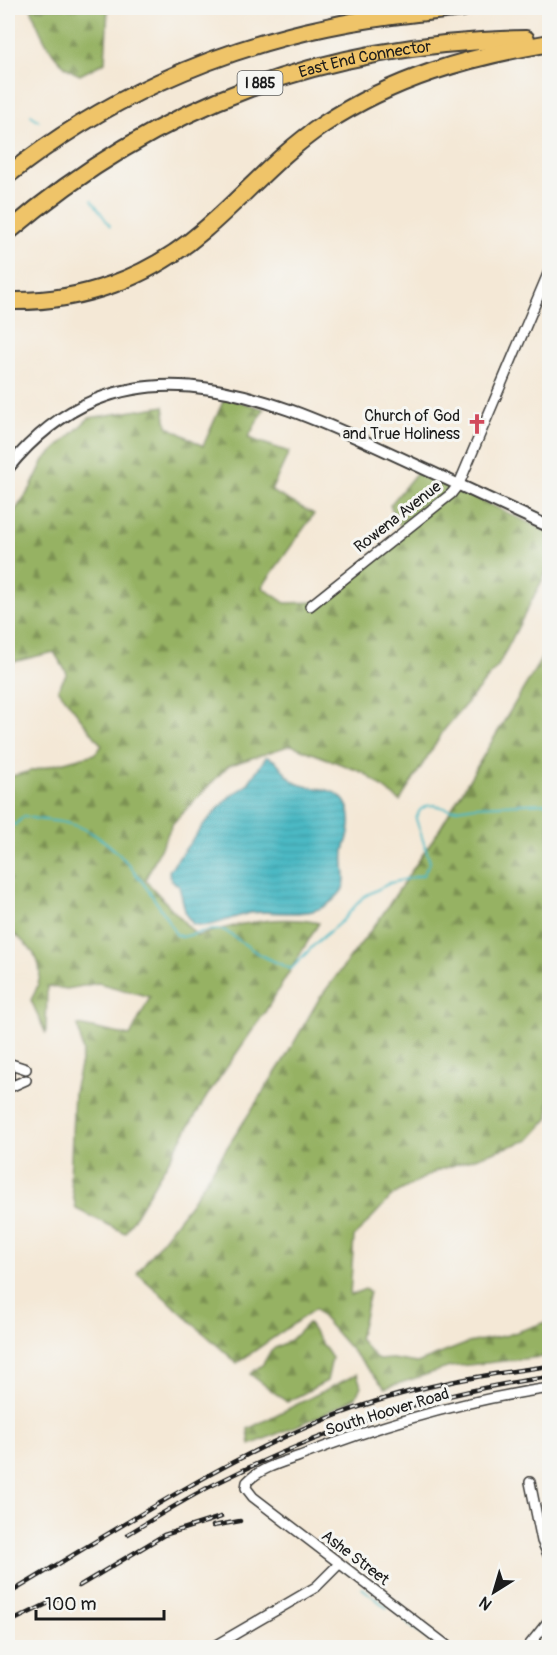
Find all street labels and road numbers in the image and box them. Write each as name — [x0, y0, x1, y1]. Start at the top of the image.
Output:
street label: East End Connector — [296, 36, 433, 83]
road number: I 885 — [238, 71, 282, 95]
street label: Rowena Avenue — [350, 476, 445, 557]
street label: South Hoover Road — [323, 1384, 451, 1440]
street label: Ashe Street — [318, 1526, 394, 1590]

